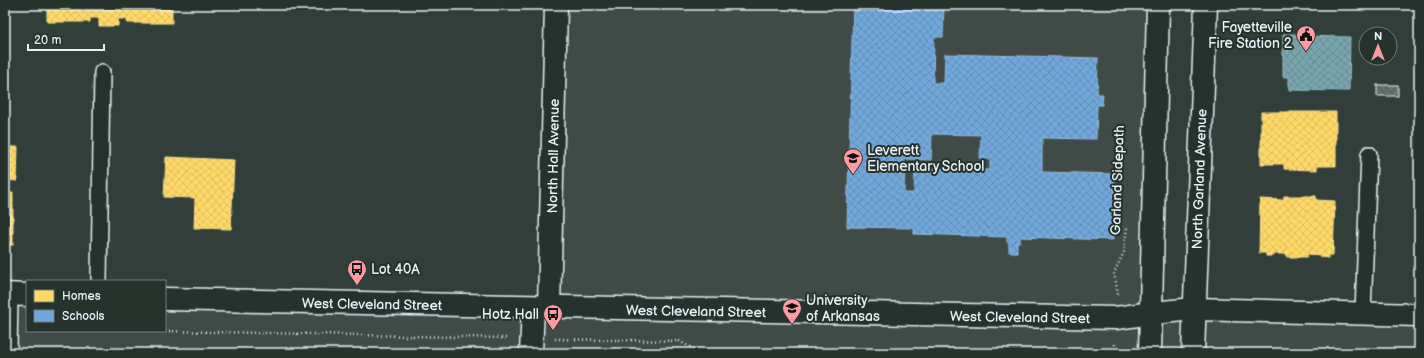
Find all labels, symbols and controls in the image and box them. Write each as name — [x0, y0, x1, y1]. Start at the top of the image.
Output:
place label: Fayetteville Fire Station 2 — [1208, 19, 1293, 52]
public building icon: Fayetteville Fire Station 2 — [1295, 24, 1317, 52]
scale bar — [28, 26, 104, 52]
north arrow — [1358, 26, 1398, 66]
text: N — [1374, 30, 1382, 43]
text: 20 m — [34, 33, 61, 48]
street label: North Hall Avenue — [544, 99, 563, 213]
street label: North Garland Avenue — [1189, 108, 1210, 250]
street label: Garland Sidepath — [1107, 124, 1128, 235]
place label: Leverett Elementary School — [867, 142, 985, 175]
school or university icon: Leverett Elementary School — [842, 147, 864, 175]
bus stop icon: Lot 40A — [346, 258, 368, 286]
place label: Lot 40A — [371, 261, 420, 278]
legend — [26, 280, 166, 332]
text: Homes — [62, 289, 101, 304]
place label: University of Arkansas — [806, 292, 880, 325]
street label: West Cleveland Street — [302, 295, 443, 314]
school or university icon: University of Arkansas — [781, 297, 803, 325]
street label: West Cleveland Street — [626, 302, 767, 321]
bus stop icon: Hotz Hall — [542, 303, 564, 331]
place label: Hotz Hall — [482, 306, 539, 323]
street label: West Cleveland Street — [950, 308, 1091, 327]
text: Schools — [62, 309, 105, 324]

